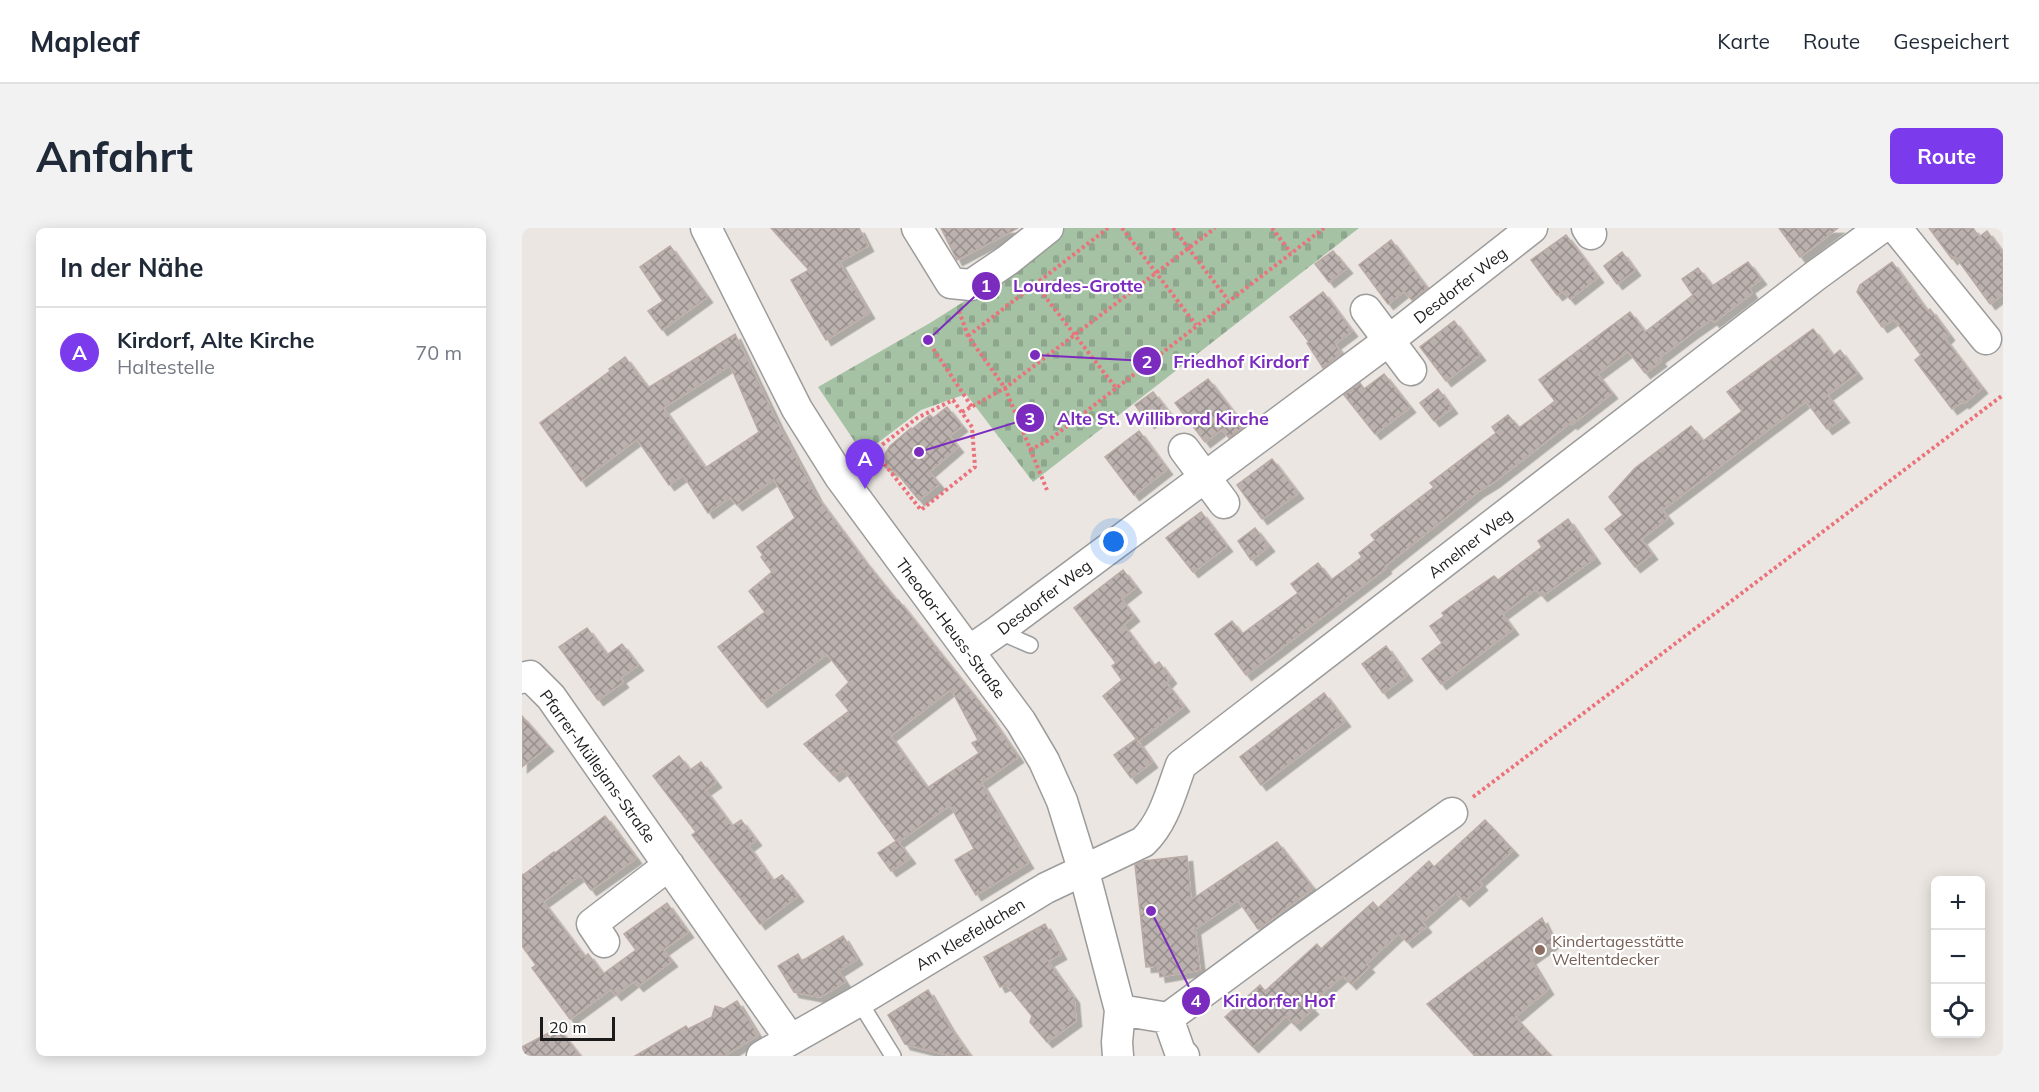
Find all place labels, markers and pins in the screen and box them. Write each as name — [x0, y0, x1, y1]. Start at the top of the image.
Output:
callout: Lourdes-Grotte — [971, 268, 1155, 304]
callout: Friedhof Kirdorf — [1132, 343, 1321, 379]
callout: Alte St. Willibrord Kirche — [1015, 400, 1281, 436]
pin: A — [846, 440, 884, 489]
place label: Kindertagesstätte Weltentdecker — [1552, 931, 1684, 969]
marker: Kindertagesstätte Weltentdecker — [1533, 943, 1547, 957]
callout: Kirdorfer Hof — [1181, 983, 1347, 1019]

